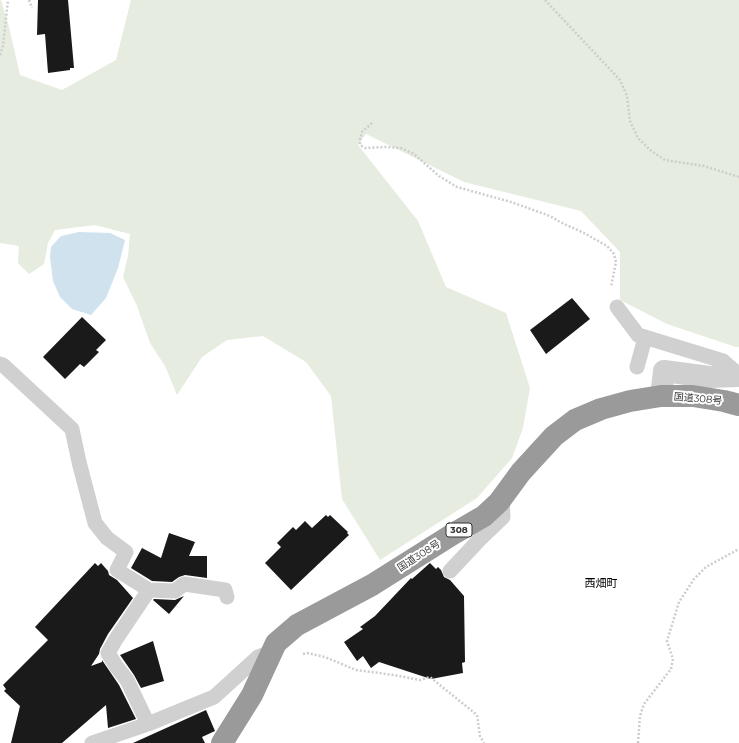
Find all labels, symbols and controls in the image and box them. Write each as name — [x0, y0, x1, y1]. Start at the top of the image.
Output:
street label: 国道308号 — [673, 391, 723, 407]
road number: 308 — [446, 523, 472, 537]
street label: 国道308号 — [395, 538, 443, 574]
district label: 西畑町 — [585, 577, 617, 591]

